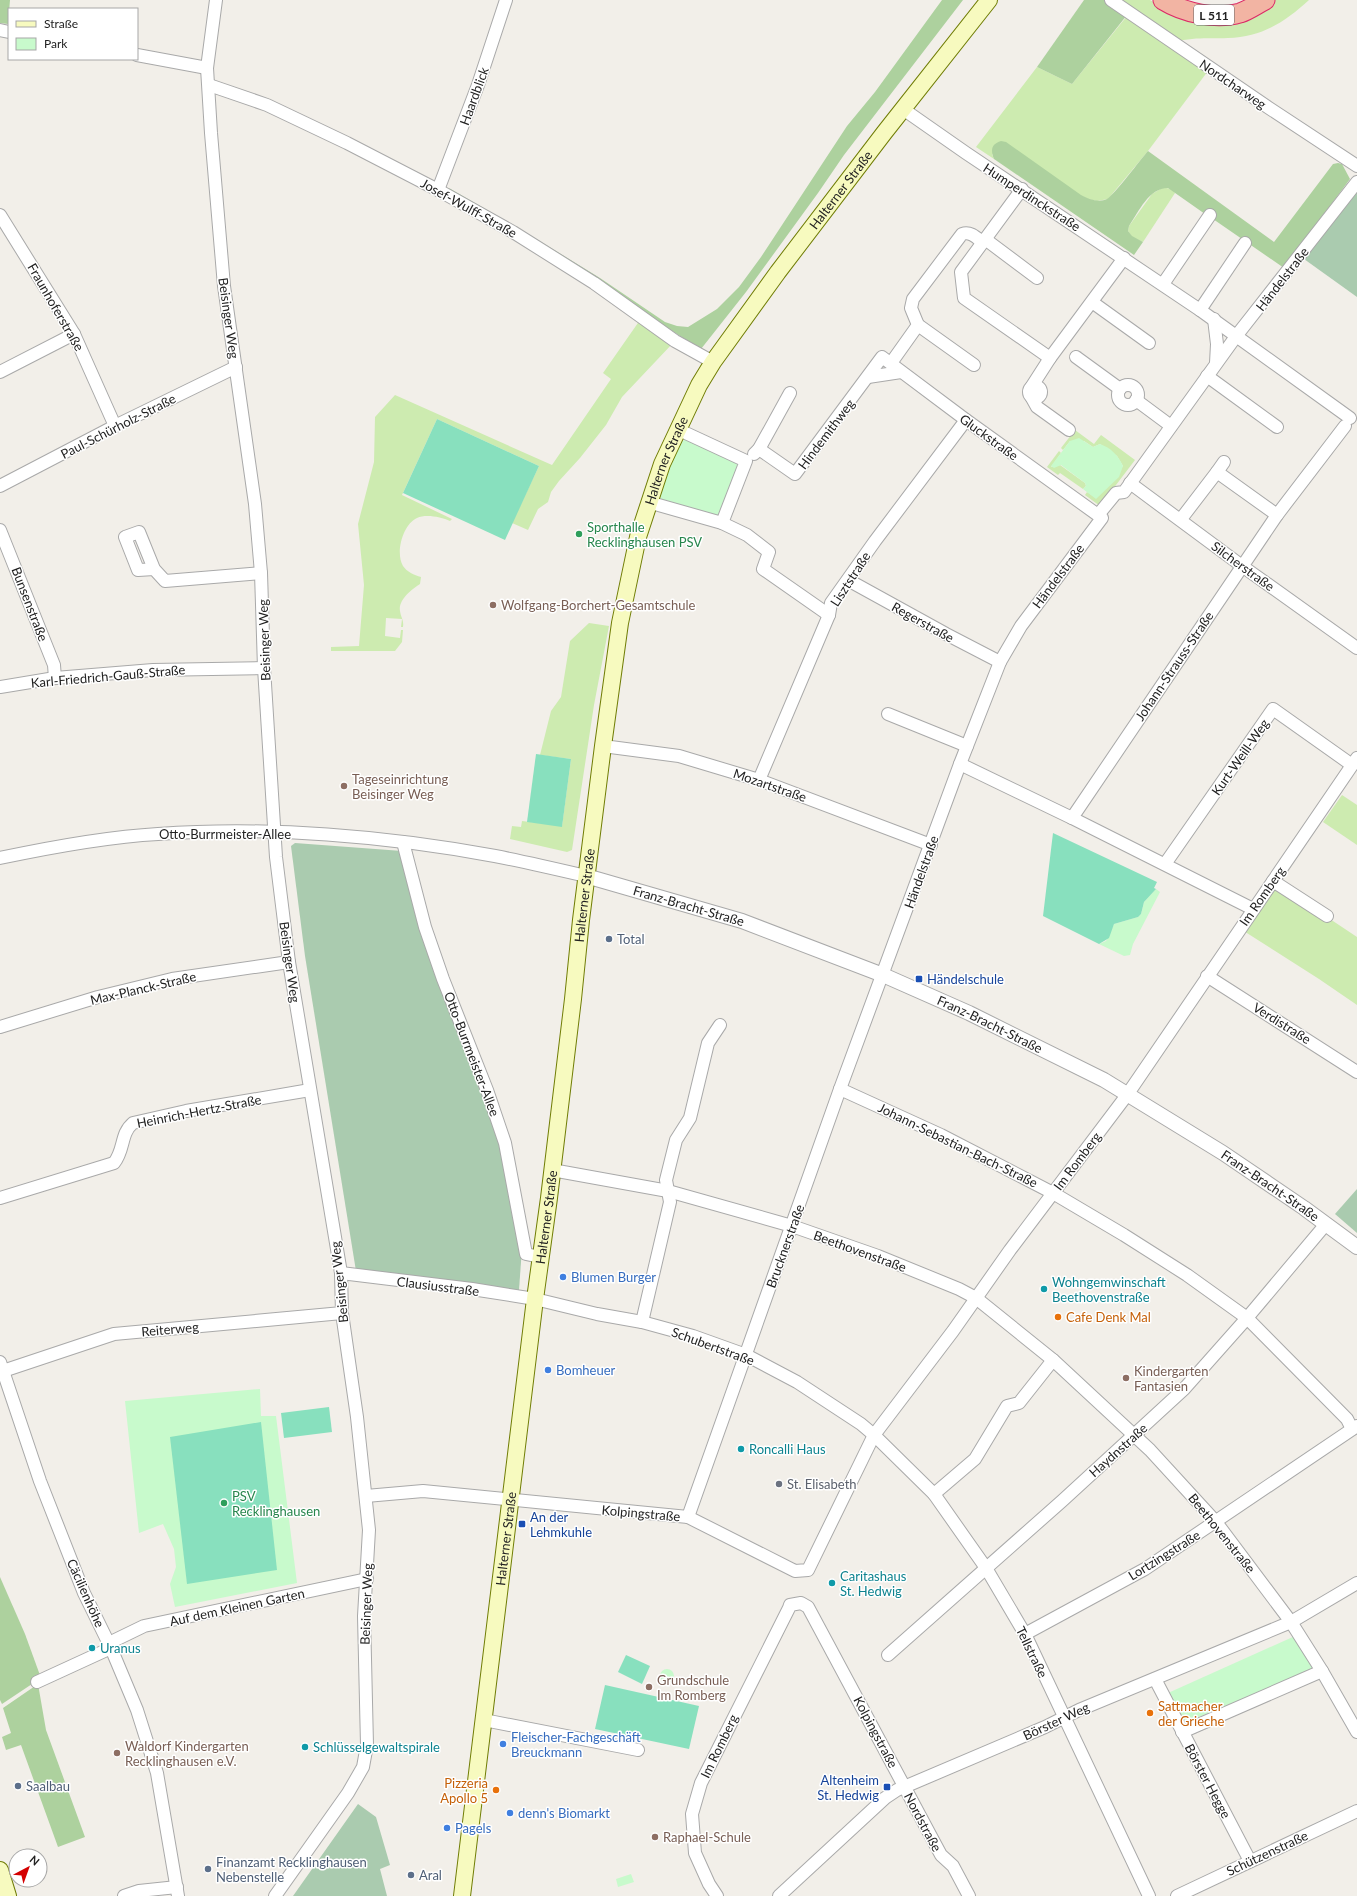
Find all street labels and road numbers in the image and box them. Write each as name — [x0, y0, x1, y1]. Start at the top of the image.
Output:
road number: L 511 — [1194, 5, 1234, 25]
street label: Nordcharweg — [1196, 56, 1270, 112]
street label: Haardblick — [456, 64, 492, 127]
street label: Halterner Straße — [806, 147, 876, 232]
street label: Humperdinckstraße — [980, 160, 1084, 234]
street label: Josef-Wulff-Straße — [418, 175, 520, 241]
street label: Händelstraße — [1252, 244, 1312, 314]
street label: Fraunhoferstraße — [24, 260, 88, 354]
street label: Beisinger Weg — [215, 276, 243, 360]
street label: Paul-Schürholz-Straße — [58, 390, 178, 462]
street label: Hindemithweg — [794, 396, 858, 472]
street label: Gluckstraße — [957, 410, 1021, 464]
street label: Halterner Straße — [641, 414, 691, 507]
street label: Silcherstraße — [1208, 538, 1278, 594]
street label: Händelstraße — [1029, 541, 1087, 611]
street label: Lisztstraße — [826, 549, 874, 609]
street label: Bunsenstraße — [8, 565, 52, 644]
street label: Regerstraße — [889, 598, 957, 646]
street label: Beisinger Weg — [255, 599, 273, 681]
street label: Johann-Strauss-Straße — [1131, 608, 1217, 724]
street label: Karl-Friedrich-Gauß-Straße — [30, 661, 186, 691]
street label: Kurt-Weill-Weg — [1208, 716, 1272, 798]
street label: Mozartstraße — [731, 765, 809, 805]
street label: Otto-Burrmeister-Allee — [159, 826, 291, 842]
street label: Händelstraße — [900, 833, 942, 911]
street label: Halterner Straße — [571, 847, 598, 943]
street label: Im Romberg — [1236, 863, 1288, 929]
street label: Franz-Bracht-Straße — [631, 882, 746, 929]
street label: Beisinger Weg — [276, 920, 304, 1004]
street label: Max-Planck-Straße — [88, 968, 198, 1008]
street label: Otto-Burrmeister-Allee — [441, 989, 503, 1119]
street label: Franz-Bracht-Straße — [935, 992, 1045, 1056]
street label: Verdistraße — [1250, 999, 1314, 1047]
street label: Heinrich-Hertz-Straße — [135, 1091, 263, 1131]
street label: Johann-Sebastian-Bach-Straße — [876, 1099, 1040, 1191]
street label: Im Romberg — [1050, 1129, 1104, 1193]
street label: Franz-Bracht-Straße — [1218, 1146, 1322, 1225]
street label: Halterner Straße — [532, 1169, 560, 1265]
street label: Brucknerstraße — [762, 1202, 808, 1290]
street label: Beethovenstraße — [811, 1227, 909, 1275]
street label: Beisinger Weg — [327, 1240, 351, 1324]
street label: Clausiusstraße — [396, 1273, 480, 1299]
street label: Reiterweg — [141, 1318, 200, 1339]
street label: Schubertstraße — [669, 1324, 757, 1368]
street label: Haydnstraße — [1086, 1420, 1151, 1480]
street label: Beethovenstraße — [1185, 1490, 1259, 1576]
street label: Halterner Straße — [492, 1491, 519, 1587]
street label: Kolpingstraße — [601, 1502, 681, 1524]
street label: Lortzingstraße — [1125, 1526, 1203, 1583]
street label: Cäcilienhöhe — [64, 1556, 108, 1630]
street label: Beisinger Weg — [357, 1563, 375, 1645]
street label: Auf dem Kleinen Garten — [168, 1585, 306, 1629]
street label: Tellstraße — [1013, 1624, 1051, 1680]
street label: Kolpingstraße — [850, 1693, 902, 1771]
street label: Börster Weg — [1020, 1699, 1092, 1743]
street label: Im Romberg — [697, 1711, 741, 1780]
street label: Börster Hegge — [1182, 1741, 1234, 1821]
street label: Nordstraße — [901, 1790, 945, 1854]
street label: Schützenstraße — [1224, 1827, 1310, 1879]

